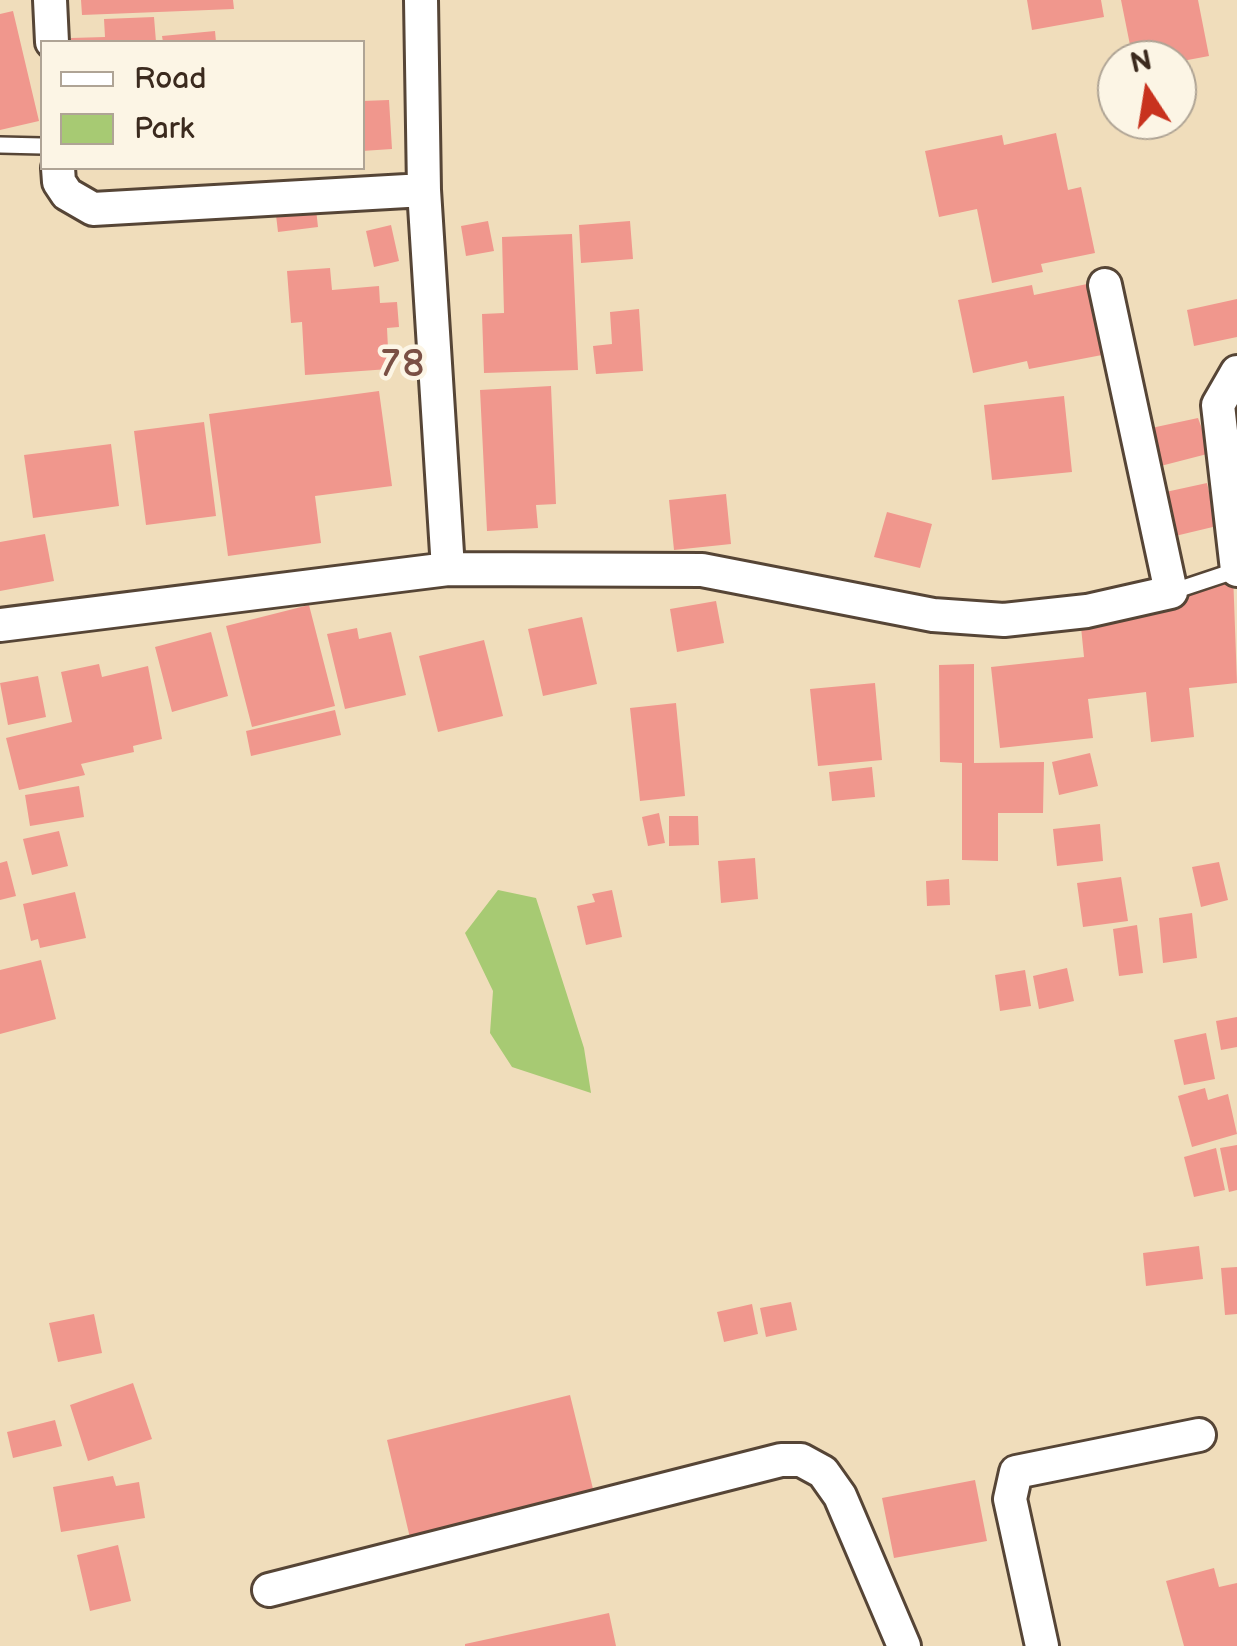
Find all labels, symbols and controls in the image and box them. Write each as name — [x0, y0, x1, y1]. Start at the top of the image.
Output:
legend — [40, 40, 365, 170]
north arrow — [1097, 40, 1197, 140]
text: N — [1127, 44, 1155, 80]
text: Road — [134, 61, 207, 97]
text: Park — [134, 111, 194, 147]
district label: 78 — [381, 343, 427, 389]

